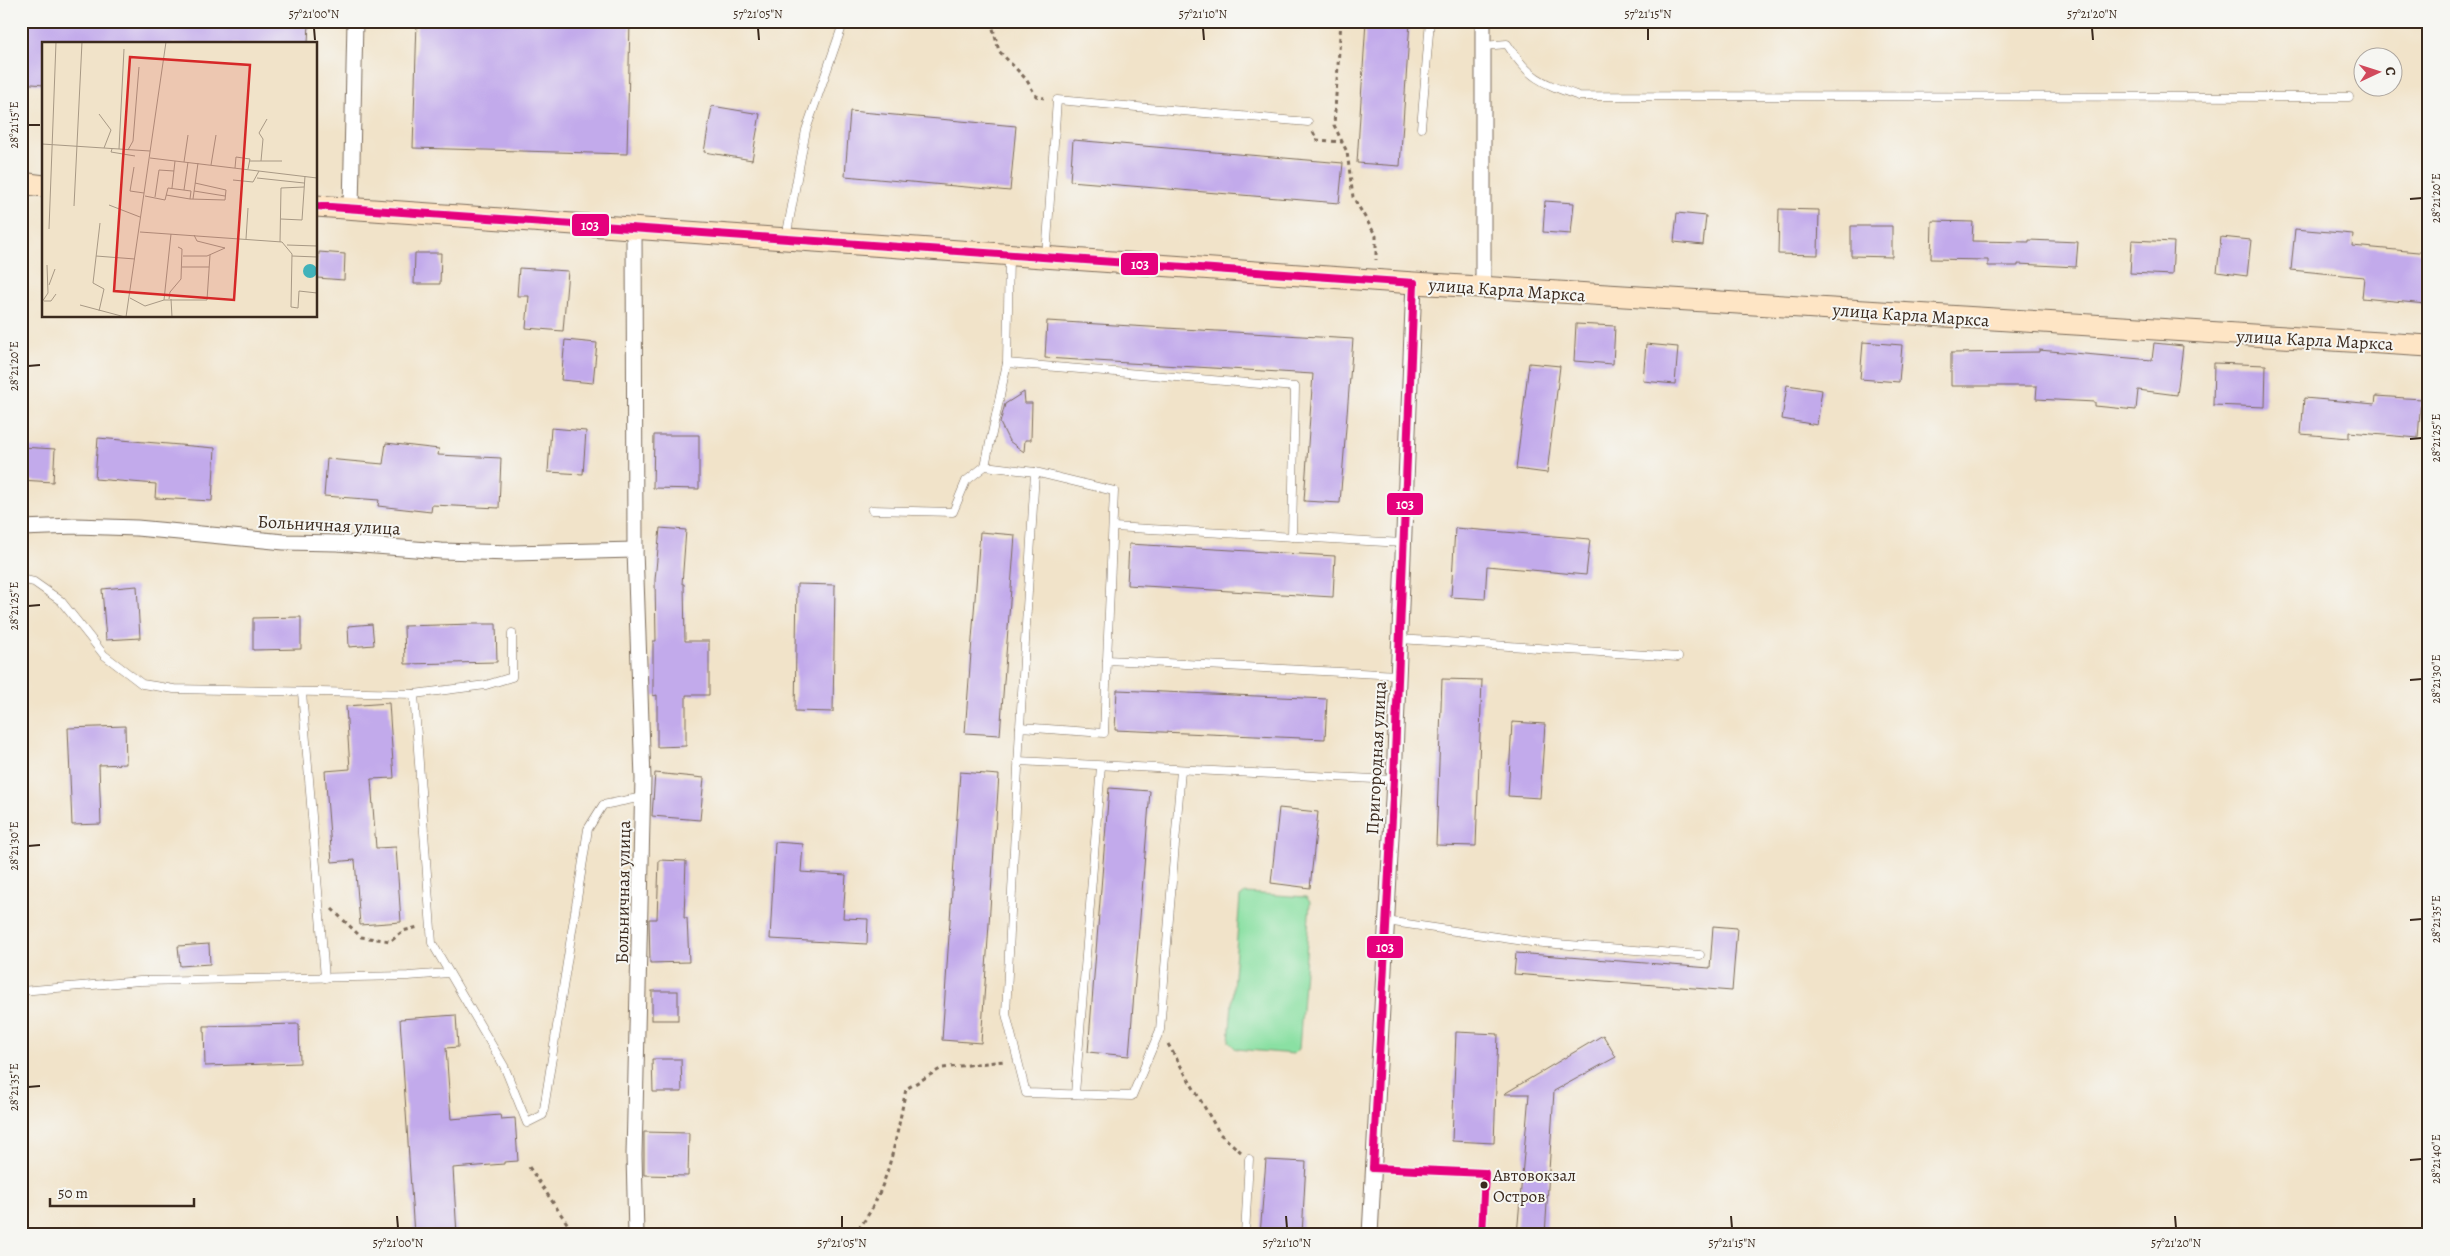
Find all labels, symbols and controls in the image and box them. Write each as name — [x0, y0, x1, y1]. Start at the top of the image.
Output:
text: 57°21'00"N — [289, 6, 340, 22]
text: 57°21'05"N — [733, 6, 783, 22]
text: 57°21'10"N — [1179, 6, 1228, 22]
text: 57°21'15"N — [1624, 6, 1672, 22]
text: 57°21'20"N — [2067, 6, 2117, 22]
inset map — [42, 42, 318, 318]
north arrow — [2352, 48, 2402, 98]
text: С — [2381, 66, 2400, 76]
text: 28°21'15"E — [6, 102, 22, 149]
text: 28°21'20"E — [2428, 173, 2444, 223]
line badge: 103 — [571, 213, 610, 237]
text: 103 — [581, 216, 599, 235]
line badge: 103 — [1120, 252, 1159, 276]
text: 103 — [1131, 255, 1149, 274]
street label: улица Карла Маркса — [1427, 272, 1587, 307]
street label: улица Карла Маркса — [1831, 297, 1991, 332]
street label: улица Карла Маркса — [2235, 324, 2395, 356]
text: 28°21'20"E — [6, 341, 22, 391]
text: 28°21'25"E — [2428, 414, 2444, 462]
line badge: 103 — [1386, 492, 1424, 516]
text: 103 — [1396, 495, 1414, 514]
street label: Больничная улица — [257, 509, 402, 541]
text: 28°21'25"E — [6, 582, 22, 630]
text: 28°21'30"E — [2428, 654, 2444, 704]
street label: Пригородная улица — [1360, 680, 1392, 835]
street label: Больничная улица — [610, 819, 636, 964]
text: 28°21'30"E — [6, 821, 22, 871]
text: 28°21'35"E — [2428, 895, 2444, 943]
line badge: 103 — [1366, 935, 1404, 959]
text: 103 — [1376, 938, 1394, 957]
text: 28°21'35"E — [6, 1063, 22, 1111]
text: 28°21'40"E — [2428, 1134, 2444, 1184]
place label: Автовокзал Остров — [1492, 1164, 1576, 1208]
scale bar — [50, 1176, 194, 1208]
marker: Автовокзал Остров — [1479, 1180, 1489, 1190]
text: 50 m — [58, 1183, 88, 1203]
text: 57°21'00"N — [373, 1235, 424, 1251]
text: 57°21'05"N — [817, 1235, 867, 1251]
text: 57°21'10"N — [1263, 1235, 1312, 1251]
text: 57°21'15"N — [1708, 1235, 1756, 1251]
text: 57°21'20"N — [2151, 1235, 2201, 1251]

